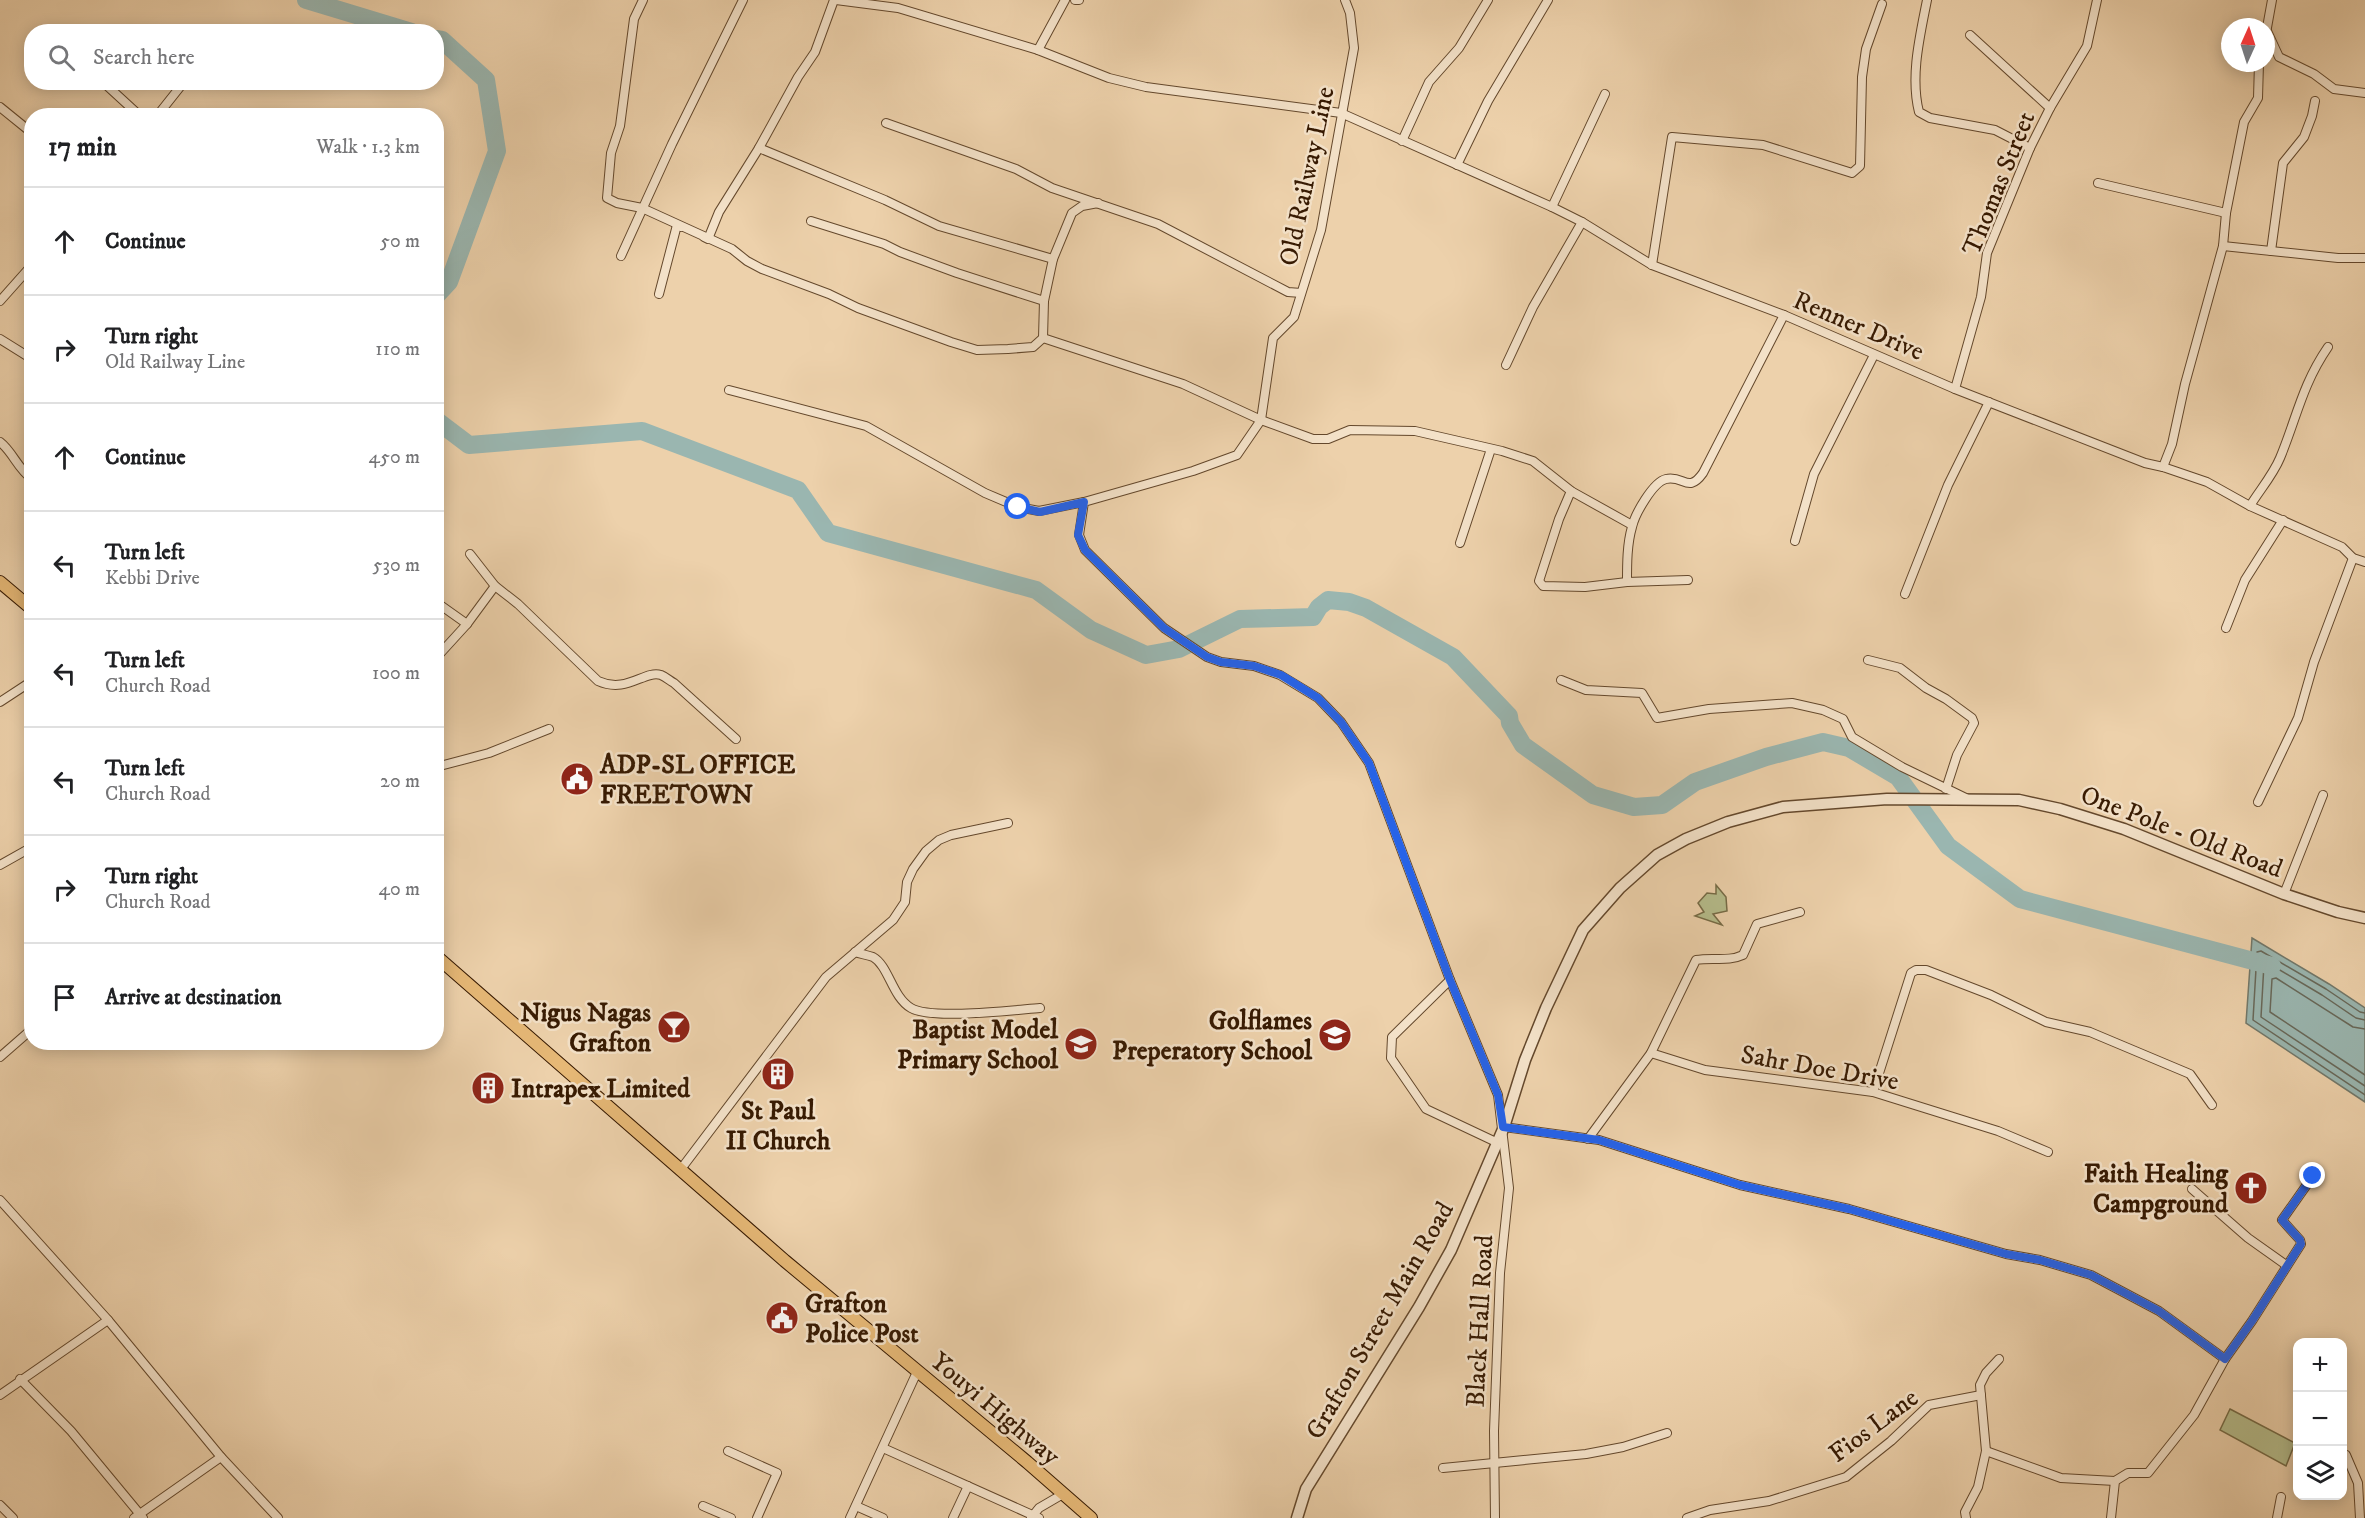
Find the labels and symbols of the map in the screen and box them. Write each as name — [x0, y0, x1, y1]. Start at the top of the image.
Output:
north arrow — [2221, 18, 2275, 72]
street label: Old Railway Line — [1272, 84, 1343, 269]
street label: Thomas Street — [1956, 107, 2043, 260]
street label: Renner Drive — [1788, 284, 1929, 369]
route start — [1004, 493, 1030, 519]
place label: ADP-SL OFFICE FREETOWN — [599, 749, 795, 812]
public building icon: ADP-SL OFFICE FREETOWN — [559, 761, 595, 797]
street label: One Pole - Old Road — [2076, 779, 2287, 886]
place label: Nigus Nagas Grafton — [520, 997, 651, 1060]
place label: Golflames Preperatory School — [1112, 1005, 1313, 1068]
bar icon: Nigus Nagas Grafton — [656, 1009, 692, 1045]
place label: Baptist Model Primary School — [897, 1014, 1059, 1077]
school or university icon: Golflames Preperatory School — [1317, 1017, 1353, 1053]
school or university icon: Baptist Model Primary School — [1063, 1026, 1099, 1062]
street label: Sahr Doe Drive — [1738, 1038, 1901, 1099]
building icon: St Paul II Church — [760, 1056, 796, 1092]
building icon: Intrapex Limited — [470, 1070, 506, 1106]
place label: Intrapex Limited — [511, 1073, 691, 1106]
place label: St Paul II Church — [726, 1095, 831, 1158]
place label: Faith Healing Campground — [2084, 1158, 2229, 1221]
route end — [2299, 1162, 2325, 1188]
church icon: Faith Healing Campground — [2233, 1170, 2269, 1206]
street label: Grafton Street Main Road — [1299, 1196, 1462, 1445]
street label: Black Hall Road — [1460, 1234, 1501, 1408]
place label: Grafton Police Post — [805, 1288, 919, 1351]
public building icon: Grafton Police Post — [764, 1300, 800, 1336]
street label: Youyi Highway — [924, 1345, 1067, 1473]
street label: Fios Lane — [1823, 1382, 1925, 1471]

